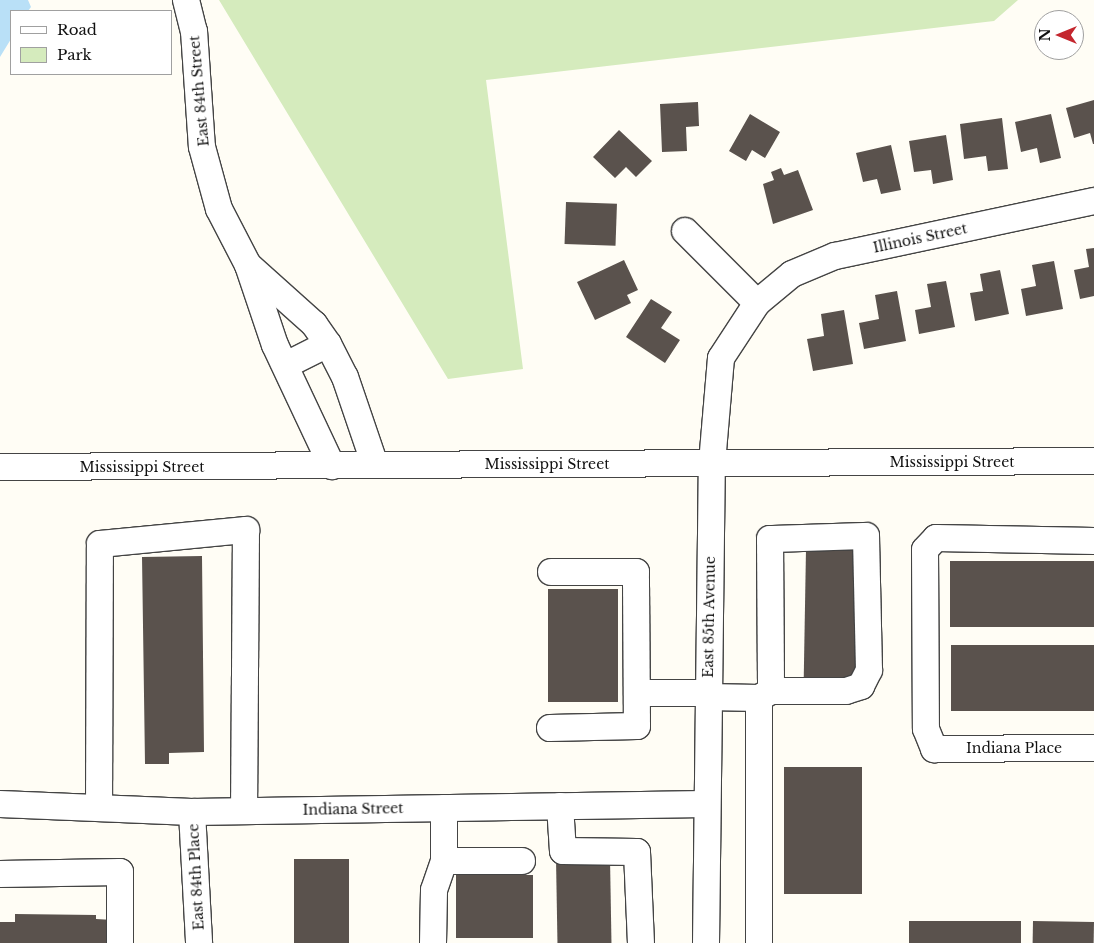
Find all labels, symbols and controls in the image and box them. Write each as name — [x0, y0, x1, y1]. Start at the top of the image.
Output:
legend — [10, 10, 172, 75]
north arrow — [1034, 10, 1084, 60]
text: Road — [57, 20, 97, 39]
text: N — [1036, 28, 1054, 42]
street label: East 84th Street — [186, 35, 212, 147]
text: Park — [57, 45, 92, 64]
street label: Illinois Street — [871, 220, 969, 256]
street label: Mississippi Street — [890, 454, 1014, 470]
street label: Mississippi Street — [485, 456, 609, 472]
street label: Mississippi Street — [80, 459, 204, 475]
street label: East 85th Avenue — [700, 556, 718, 678]
street label: Indiana Place — [966, 740, 1062, 756]
street label: Indiana Street — [302, 800, 404, 818]
street label: East 84th Place — [185, 823, 207, 931]

